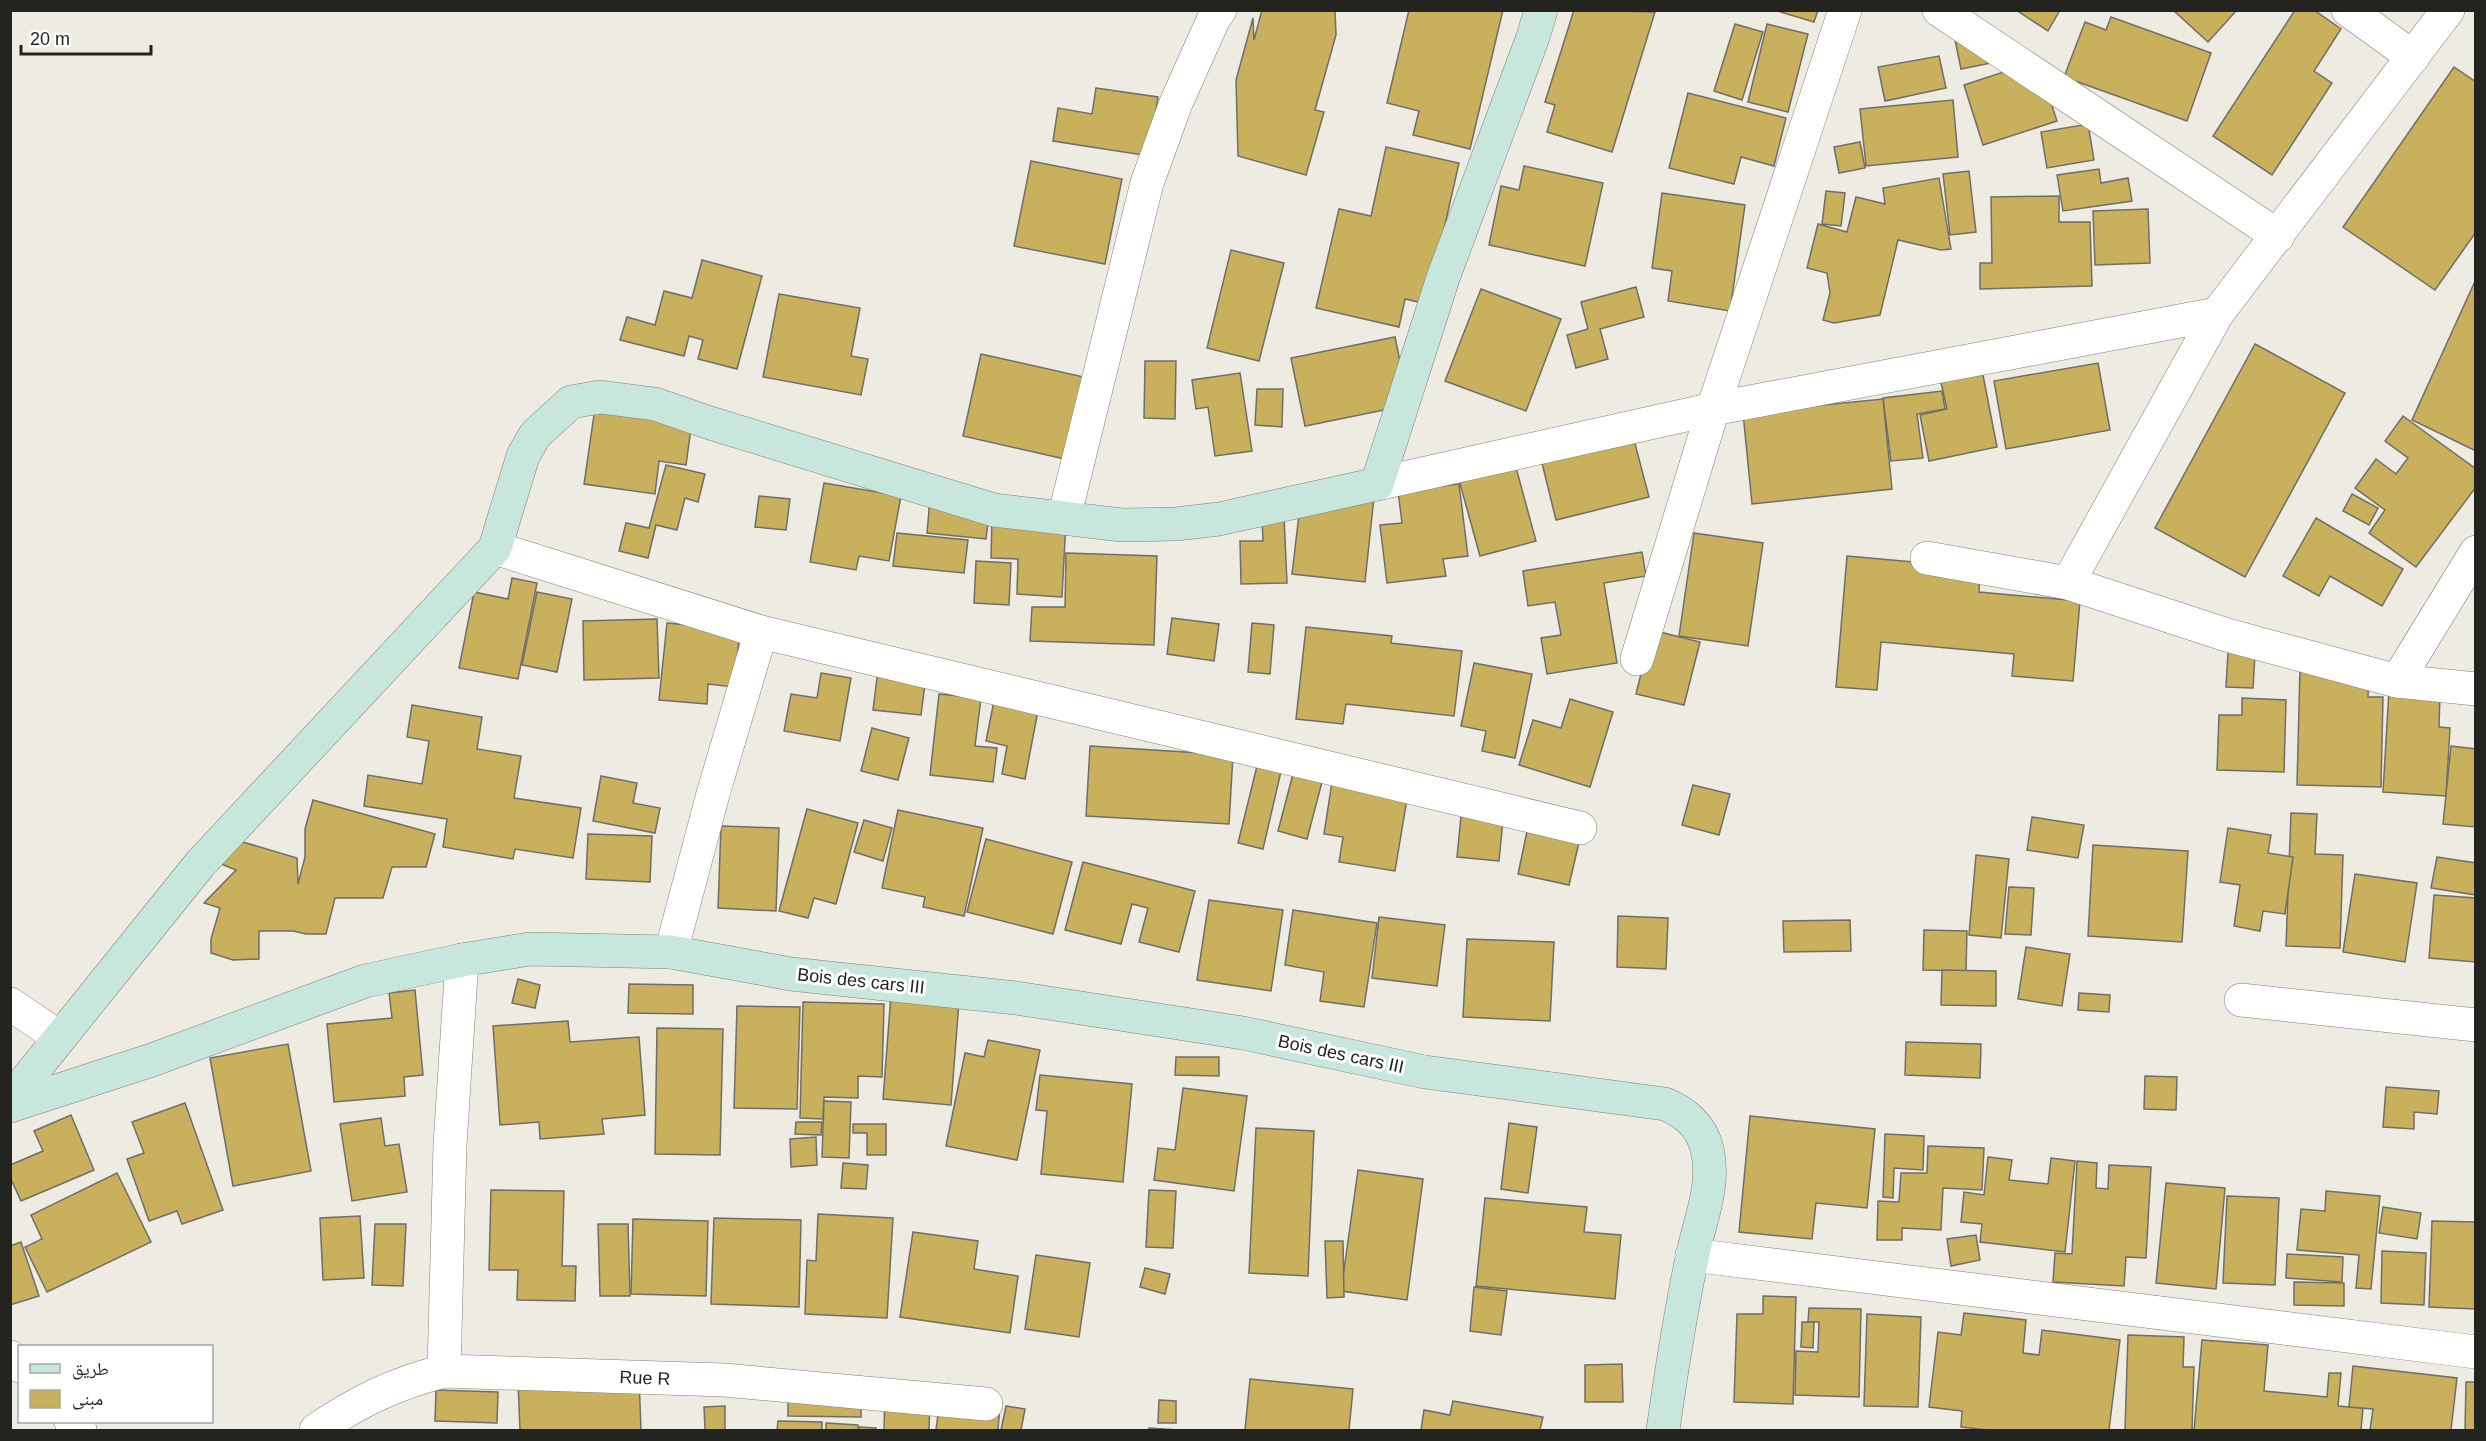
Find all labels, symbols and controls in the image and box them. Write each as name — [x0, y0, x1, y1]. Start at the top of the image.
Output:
scale bar — [21, 18, 152, 56]
text: 20 m — [30, 29, 70, 49]
street label: Bois des cars III — [796, 964, 926, 998]
street label: Bois des cars III — [1276, 1031, 1406, 1077]
legend — [18, 1345, 213, 1423]
text: طريق — [72, 1359, 109, 1380]
street label: Rue R — [619, 1367, 671, 1389]
text: مبنى — [72, 1389, 103, 1410]

